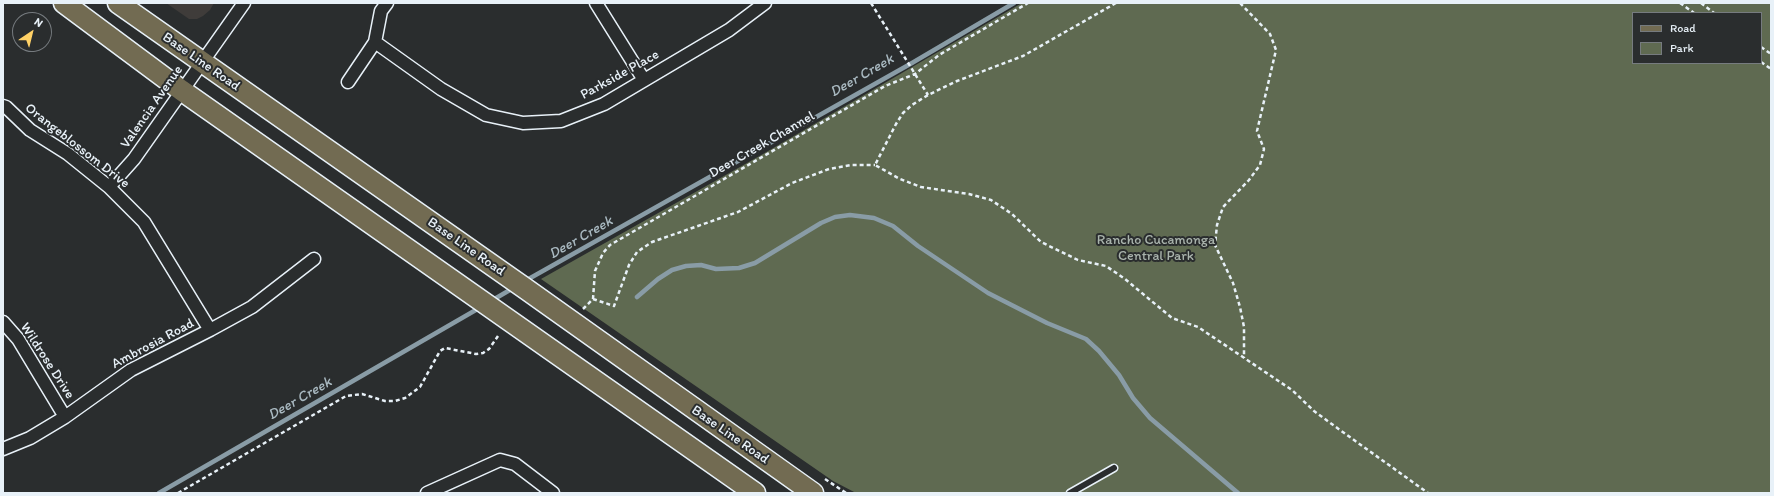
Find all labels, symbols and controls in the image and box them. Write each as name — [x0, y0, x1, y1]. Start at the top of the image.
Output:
north arrow — [12, 12, 52, 52]
legend — [1632, 12, 1762, 64]
text: N — [32, 15, 45, 30]
text: Road — [1670, 21, 1696, 35]
street label: Base Line Road — [159, 29, 243, 95]
text: Park — [1670, 41, 1694, 55]
street label: Parkside Place — [578, 46, 662, 104]
water label: Deer Creek — [827, 50, 897, 102]
street label: Valencia Avenue — [117, 62, 187, 152]
street label: Orangeblossom Drive — [21, 100, 133, 192]
street label: Deer Creek Channel — [706, 108, 818, 182]
water label: Deer Creek — [546, 212, 616, 264]
street label: Base Line Road — [424, 214, 508, 280]
park label: Rancho Cucamonga Central Park — [1097, 232, 1215, 264]
street label: Ambrosia Road — [109, 315, 197, 373]
street label: Wildrose Drive — [16, 320, 78, 402]
water label: Deer Creek — [265, 373, 335, 425]
street label: Base Line Road — [688, 402, 772, 468]

